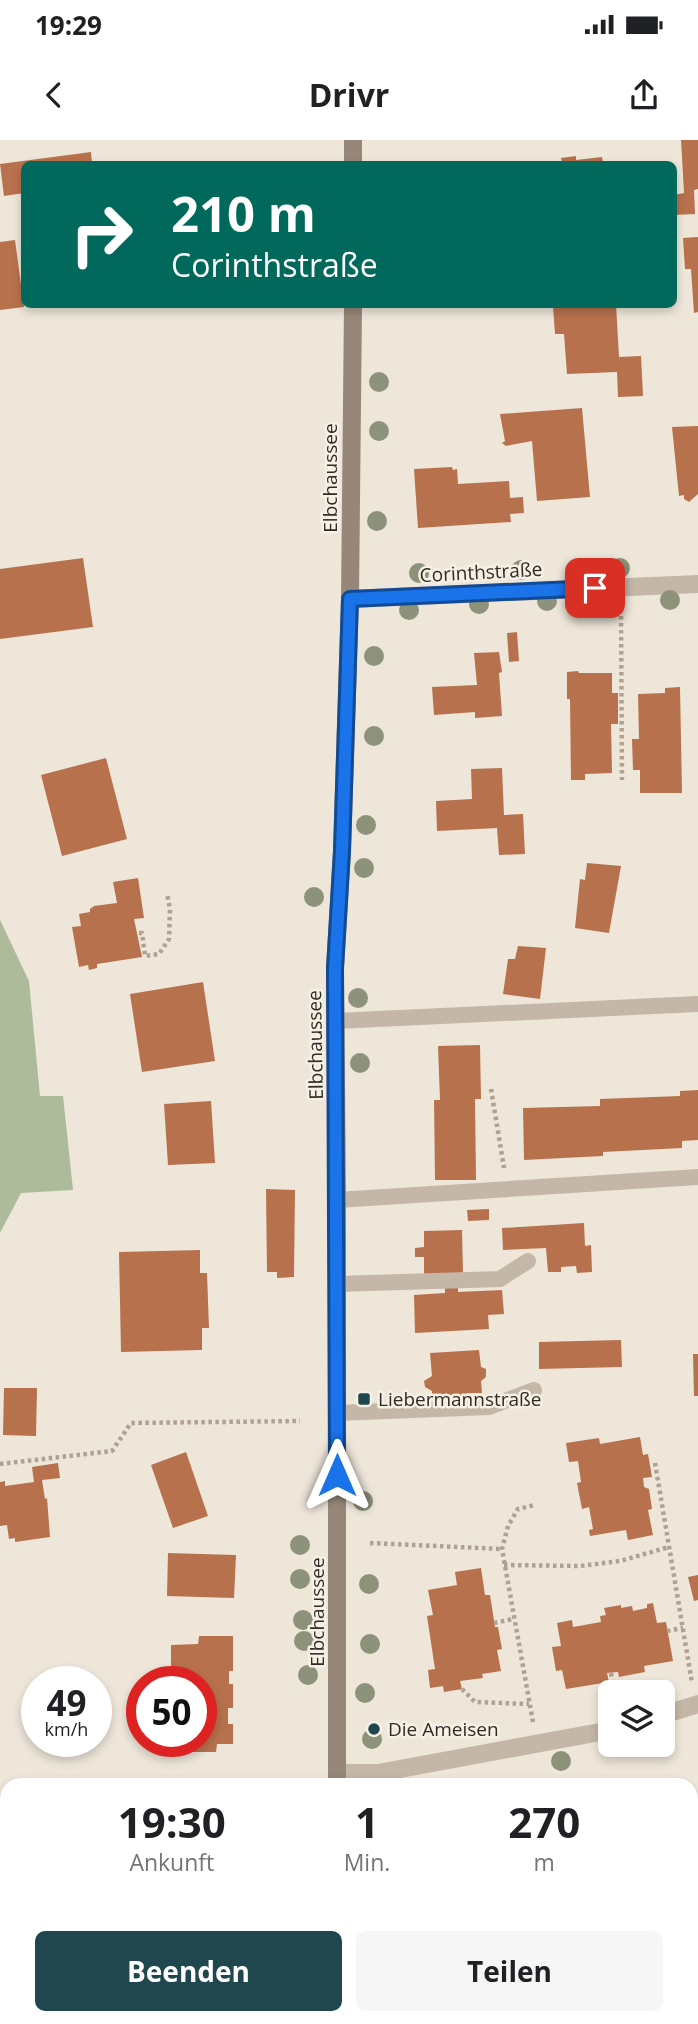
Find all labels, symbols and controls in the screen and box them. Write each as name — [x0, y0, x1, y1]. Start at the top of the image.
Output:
text: 19:29 — [35, 7, 102, 43]
text: Drivr — [309, 73, 389, 116]
icon: back — [35, 76, 73, 114]
icon: share — [625, 76, 663, 114]
text: 210 m — [171, 180, 316, 246]
icon: right — [56, 189, 147, 280]
text: Corinthstraße — [171, 243, 378, 286]
street label: Elbchaussee — [317, 423, 343, 533]
street label: Corinthstraße — [419, 556, 543, 588]
pin — [565, 558, 625, 618]
icon: arrive — [576, 569, 614, 607]
street label: Elbchaussee — [301, 990, 329, 1100]
place label: Liebermannstraße — [378, 1386, 542, 1412]
marker: Liebermannstraße — [356, 1391, 372, 1407]
position arrow — [300, 1438, 374, 1512]
street label: Elbchaussee — [304, 1557, 330, 1667]
speed limit sign: 50 — [126, 1666, 217, 1757]
text: 49 — [46, 1679, 87, 1726]
map controls — [598, 1680, 675, 1757]
button: layers — [598, 1680, 675, 1757]
place label: Die Ameisen — [388, 1716, 499, 1742]
text: km/h — [45, 1717, 88, 1741]
marker: Die Ameisen — [366, 1721, 382, 1737]
text: 19:30 — [118, 1793, 226, 1850]
text: 1 — [355, 1793, 379, 1850]
text: 270 — [508, 1793, 580, 1850]
text: Ankunft — [129, 1846, 214, 1878]
text: Min. — [344, 1846, 390, 1878]
text: m — [534, 1846, 555, 1878]
button: Beenden — [35, 1931, 342, 2011]
button: Teilen — [356, 1931, 663, 2011]

